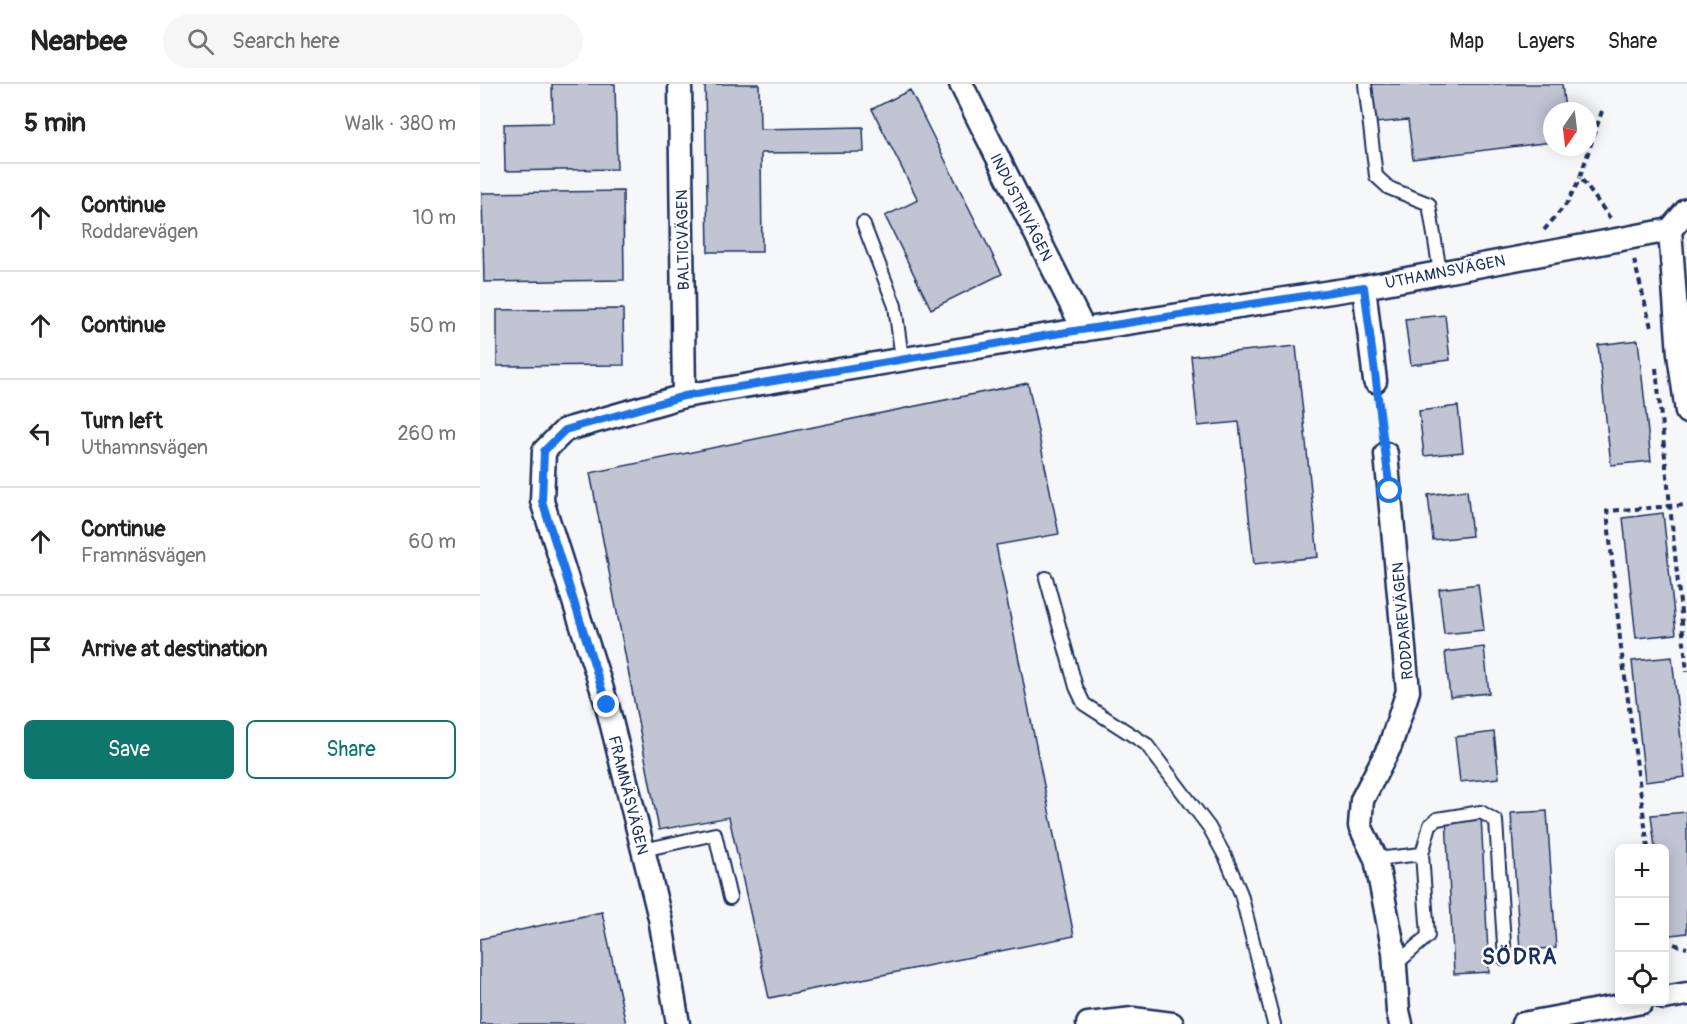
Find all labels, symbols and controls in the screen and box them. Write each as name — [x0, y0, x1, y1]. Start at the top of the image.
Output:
search box — [163, 14, 583, 68]
text: Nearbee — [30, 24, 127, 59]
icon: search — [184, 25, 217, 58]
text: Search here — [232, 27, 340, 55]
text: Map — [1449, 28, 1484, 55]
text: Layers — [1517, 28, 1575, 55]
text: Share — [1608, 28, 1657, 55]
north arrow — [1543, 102, 1597, 156]
text: 5 min — [24, 107, 86, 139]
text: Walk · 380 m — [344, 111, 456, 136]
street label: INDUSTRIVÄGEN — [985, 150, 1057, 265]
street label: BALTICVÄGEN — [672, 189, 694, 291]
text: Continue — [81, 191, 165, 219]
icon: ahead — [24, 201, 57, 234]
text: 10 m — [412, 205, 456, 230]
text: Roddarevägen — [81, 219, 198, 244]
street label: UTHAMNSVÄGEN — [1383, 251, 1507, 293]
icon: ahead — [24, 309, 57, 342]
text: Continue — [81, 311, 165, 339]
text: 50 m — [409, 313, 456, 338]
text: Turn left — [81, 407, 163, 435]
icon: left — [24, 417, 57, 450]
text: 260 m — [397, 421, 456, 446]
text: Uthamnsvägen — [81, 435, 208, 460]
route start — [1376, 477, 1402, 503]
text: Continue — [81, 515, 165, 543]
icon: ahead — [24, 525, 57, 558]
text: 60 m — [409, 529, 456, 554]
text: Framnäsvägen — [81, 543, 206, 568]
street label: RODDAREVÄGEN — [1388, 561, 1418, 680]
icon: arrive — [24, 633, 57, 666]
text: Arrive at destination — [81, 635, 267, 663]
route end — [593, 691, 619, 717]
button: Save — [24, 720, 234, 779]
button: Share — [246, 720, 456, 779]
street label: FRAMNÄSVÄGEN — [604, 734, 653, 857]
map controls — [1615, 844, 1669, 1006]
button: + — [1615, 844, 1669, 898]
button: − — [1615, 898, 1669, 952]
district label: SÖDRA — [1482, 943, 1558, 971]
button: locate — [1615, 952, 1669, 1006]

